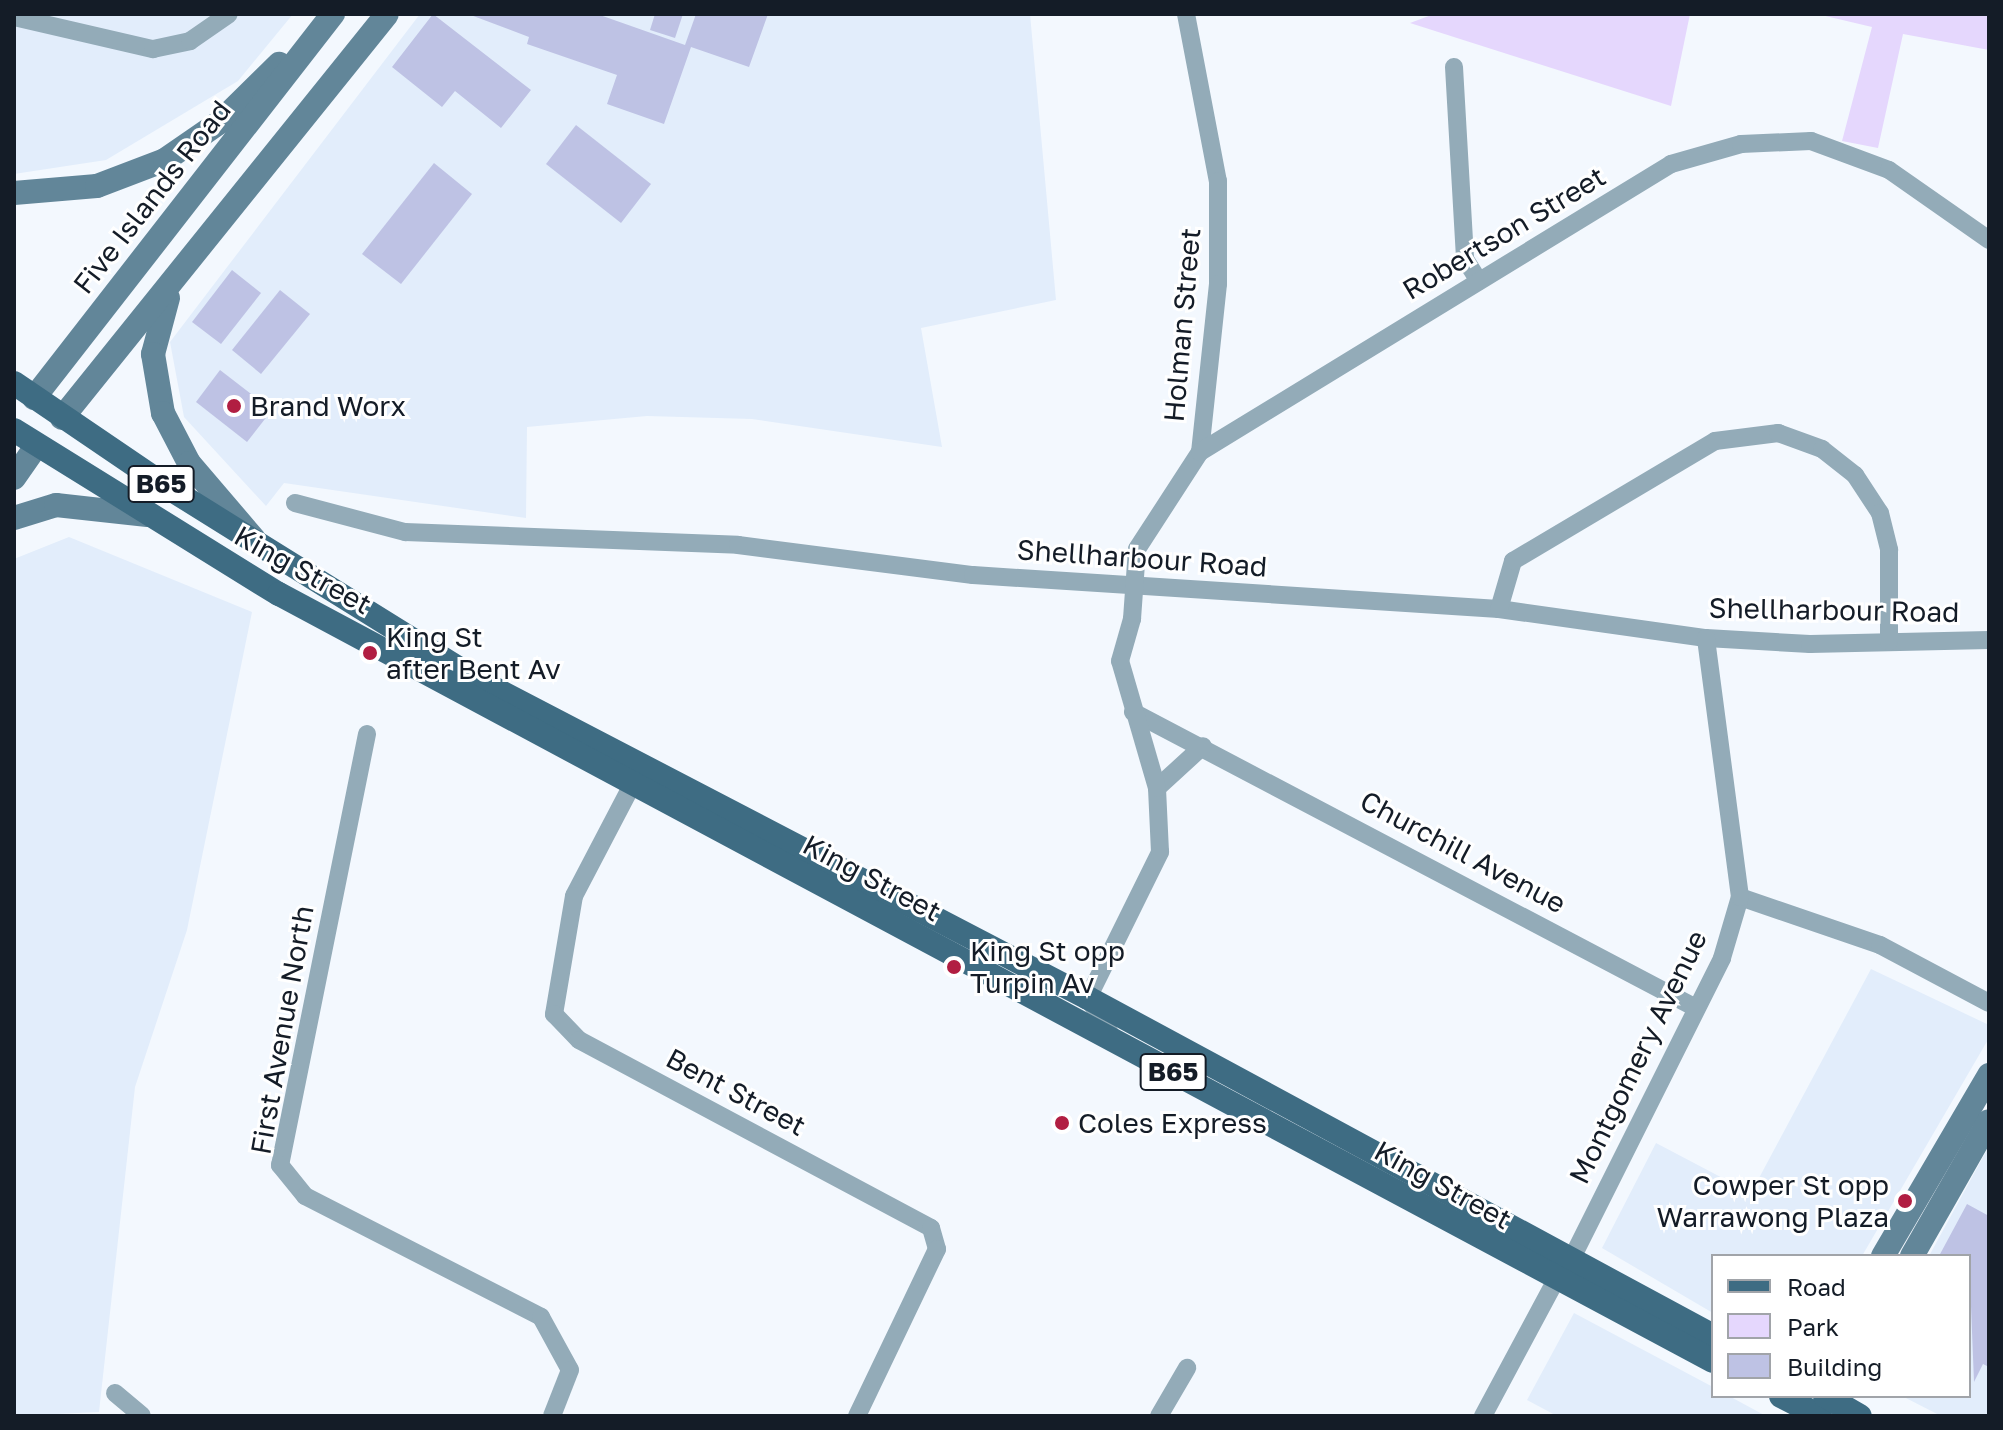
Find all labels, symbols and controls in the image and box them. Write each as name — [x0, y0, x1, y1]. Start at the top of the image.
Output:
street label: Five Islands Road — [66, 94, 238, 300]
street label: Robertson Street — [1397, 159, 1611, 307]
street label: Holman Street — [1157, 227, 1207, 423]
place label: Brand Worx — [250, 389, 406, 423]
marker: Brand Worx — [225, 397, 243, 415]
road number: B65 — [127, 462, 195, 506]
street label: King Street — [229, 519, 377, 621]
street label: Shellharbour Road — [1016, 532, 1268, 584]
street label: Shellharbour Road — [1708, 591, 1960, 629]
place label: King St after Bent Av — [386, 620, 561, 686]
marker: King St after Bent Av — [361, 644, 379, 662]
street label: Churchill Avenue — [1355, 784, 1571, 920]
street label: King Street — [797, 828, 947, 928]
street label: First Avenue North — [244, 903, 320, 1157]
street label: Montgomery Avenue — [1562, 925, 1714, 1189]
place label: King St opp Turpin Av — [970, 934, 1125, 1000]
marker: King St opp Turpin Av — [945, 958, 963, 976]
street label: Bent Street — [661, 1041, 811, 1143]
road number: B65 — [1139, 1050, 1207, 1094]
place label: Coles Express — [1078, 1106, 1267, 1140]
marker: Coles Express — [1053, 1114, 1071, 1132]
street label: King Street — [1369, 1134, 1517, 1236]
place label: Cowper St opp Warrawong Plaza — [1656, 1168, 1889, 1234]
marker: Cowper St opp Warrawong Plaza — [1896, 1192, 1914, 1210]
legend — [1711, 1254, 1971, 1398]
text: Road — [1787, 1272, 1846, 1301]
text: Park — [1787, 1312, 1839, 1341]
text: Building — [1787, 1352, 1882, 1381]

